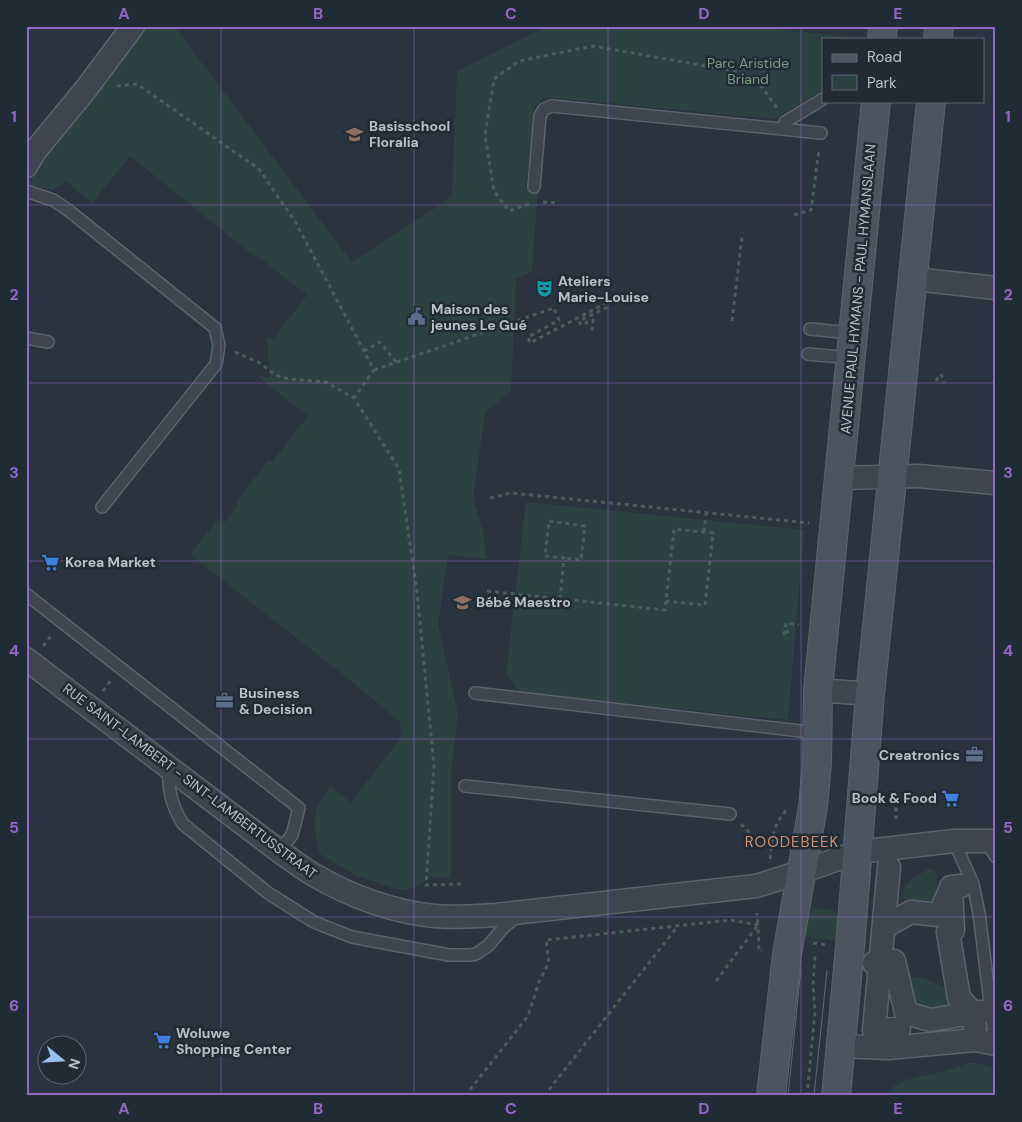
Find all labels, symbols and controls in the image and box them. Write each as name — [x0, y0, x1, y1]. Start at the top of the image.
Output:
text: A — [118, 3, 130, 24]
text: B — [313, 3, 323, 24]
text: C — [505, 3, 517, 24]
text: D — [698, 3, 710, 24]
text: E — [893, 3, 903, 24]
legend — [822, 38, 984, 102]
text: Road — [867, 47, 902, 67]
park label: Parc Aristide Briand — [707, 54, 789, 88]
text: Park — [867, 73, 897, 93]
text: 1 — [11, 106, 17, 127]
text: 1 — [1005, 106, 1011, 127]
place label: Basisschool Floralia — [369, 117, 450, 151]
school or university icon: Basisschool Floralia — [345, 124, 365, 144]
street label: AVENUE PAUL HYMANS - PAUL HYMANSLAAN — [836, 143, 880, 435]
place label: Ateliers Marie-Louise — [558, 272, 649, 306]
theatre icon: Ateliers Marie-Louise — [534, 279, 554, 299]
text: 2 — [9, 284, 19, 305]
text: 2 — [1003, 284, 1013, 305]
place label: Maison des jeunes Le Gué — [430, 300, 527, 334]
public building icon: Maison des jeunes Le Gué — [407, 307, 427, 327]
text: 3 — [9, 462, 19, 483]
text: 3 — [1003, 462, 1013, 483]
supermarket icon: Korea Market — [41, 552, 61, 572]
place label: Korea Market — [65, 553, 156, 571]
school or university icon: Bébé Maestro — [452, 592, 472, 612]
place label: Bébé Maestro — [476, 593, 571, 611]
text: 4 — [9, 640, 19, 661]
text: 4 — [1003, 640, 1013, 661]
street label: RUE SAINT-LAMBERT - SINT-LAMBERTUSSTRAAT — [59, 679, 321, 883]
place label: Business & Decision — [239, 684, 312, 718]
office icon: Business & Decision — [215, 691, 235, 711]
office icon: Creatronics — [964, 745, 984, 765]
place label: Creatronics — [879, 746, 960, 764]
supermarket icon: Book & Food — [941, 788, 961, 808]
place label: Book & Food — [852, 789, 937, 807]
text: 5 — [9, 817, 19, 838]
text: 5 — [1003, 817, 1013, 838]
district label: ROODEBEEK — [745, 832, 839, 852]
text: 6 — [9, 995, 19, 1016]
text: 6 — [1003, 995, 1013, 1016]
place label: Woluwe Shopping Center — [176, 1024, 292, 1058]
supermarket icon: Woluwe Shopping Center — [152, 1031, 172, 1051]
north arrow — [38, 1034, 88, 1084]
text: N — [64, 1056, 85, 1072]
text: A — [118, 1098, 130, 1119]
text: B — [313, 1098, 323, 1119]
text: C — [505, 1098, 517, 1119]
text: D — [698, 1098, 710, 1119]
text: E — [893, 1098, 903, 1119]

